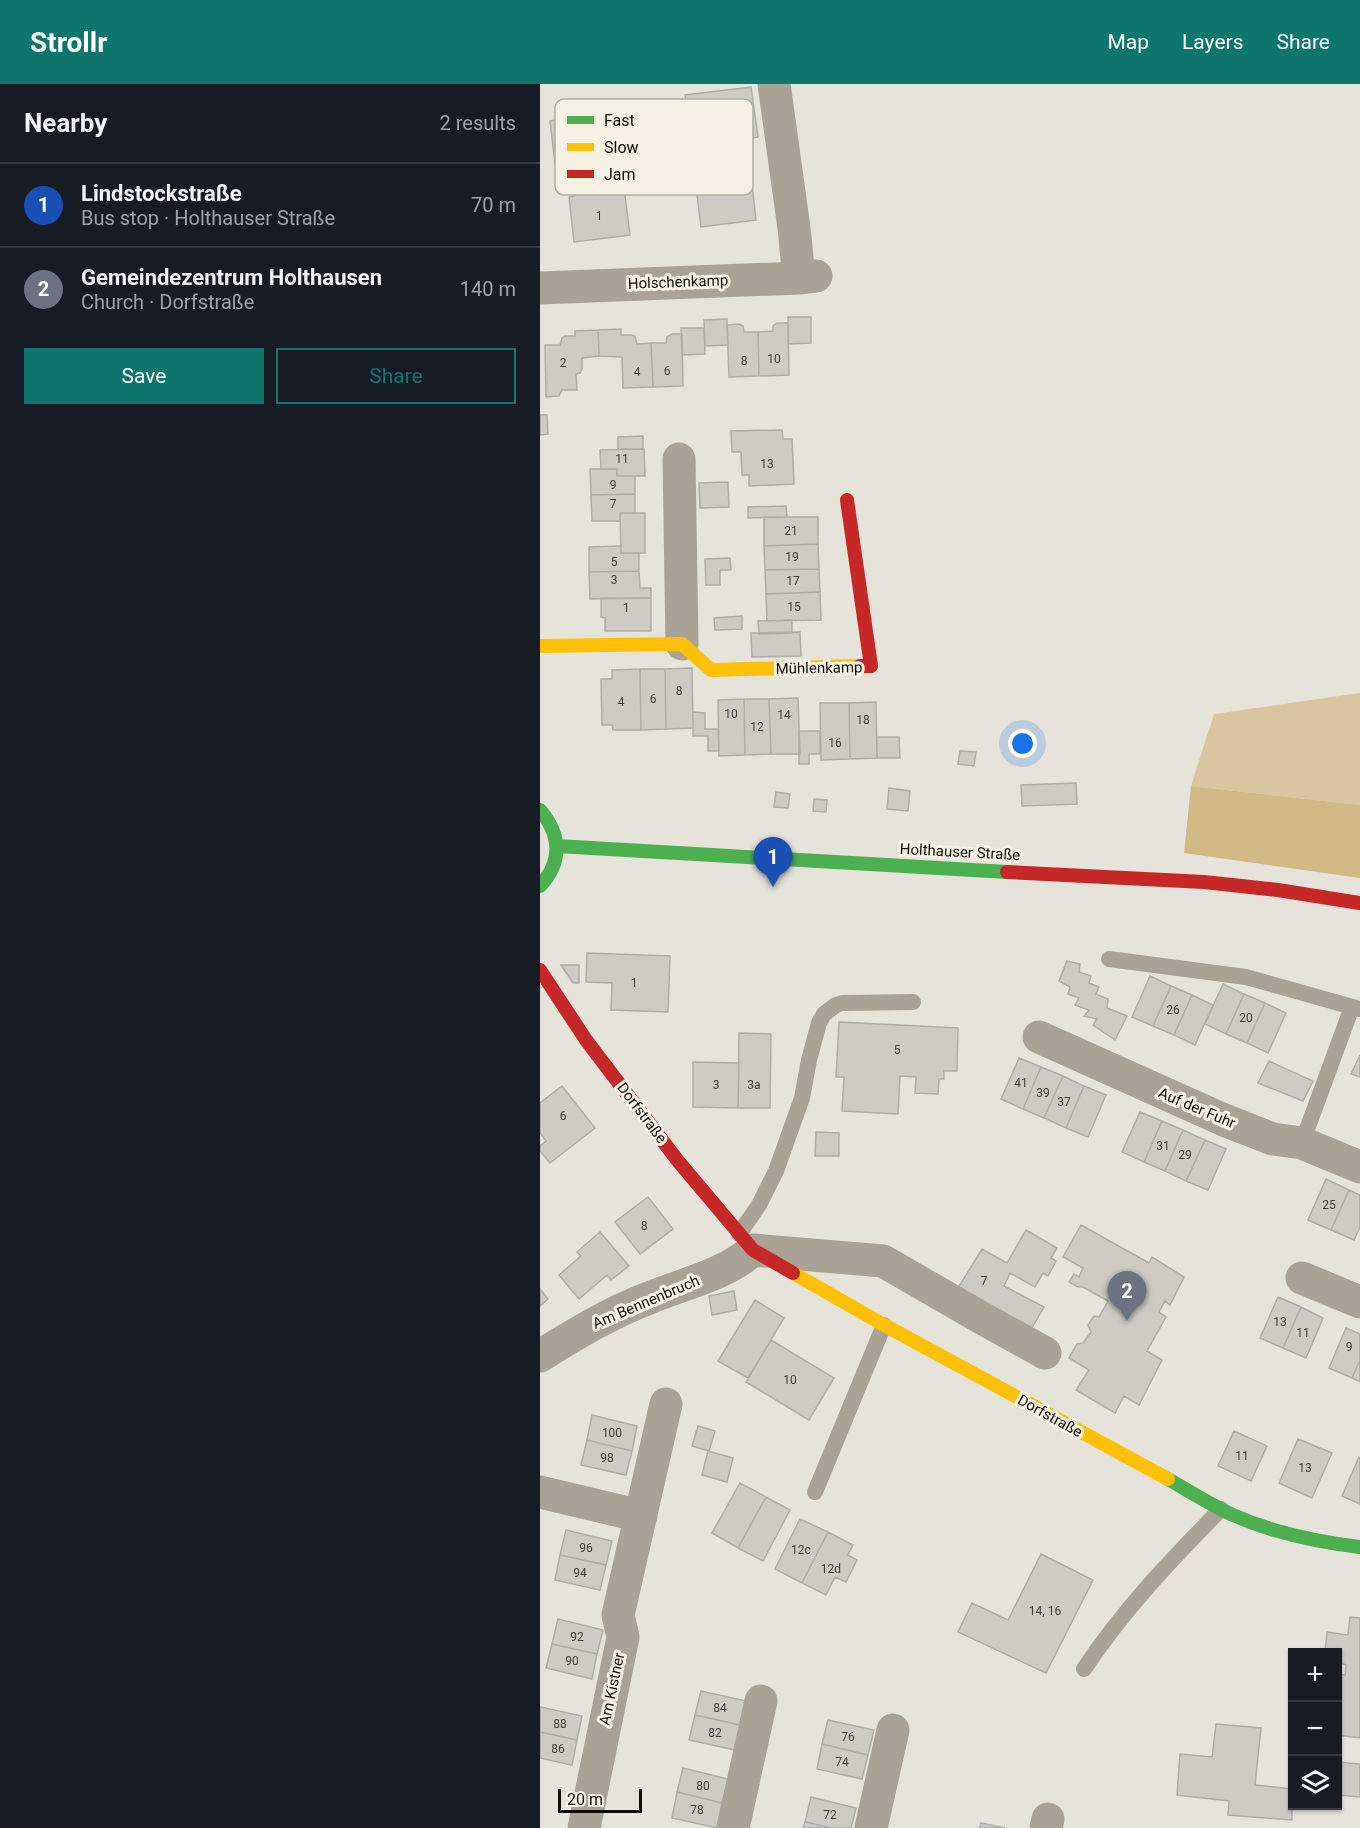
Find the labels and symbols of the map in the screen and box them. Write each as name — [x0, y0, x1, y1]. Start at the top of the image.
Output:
legend — [555, 99, 753, 195]
text: Fast — [604, 111, 635, 130]
text: Slow — [604, 138, 639, 157]
text: Jam — [604, 165, 636, 184]
house number: 1 — [596, 209, 602, 223]
street label: Holschenkamp — [628, 271, 728, 293]
house number: 10 — [767, 352, 781, 366]
house number: 8 — [741, 354, 748, 368]
house number: 2 — [560, 356, 567, 370]
house number: 6 — [664, 364, 671, 378]
house number: 4 — [634, 365, 641, 379]
house number: 11 — [615, 452, 629, 466]
house number: 13 — [760, 457, 774, 471]
house number: 9 — [610, 478, 616, 492]
house number: 7 — [610, 497, 617, 511]
house number: 21 — [784, 524, 798, 538]
house number: 19 — [785, 550, 799, 564]
house number: 5 — [611, 555, 618, 569]
house number: 3 — [611, 573, 617, 587]
house number: 17 — [786, 574, 800, 588]
house number: 15 — [787, 600, 801, 614]
house number: 1 — [623, 601, 629, 615]
street label: Mühlenkamp — [775, 658, 863, 678]
house number: 8 — [676, 684, 683, 698]
house number: 6 — [650, 692, 657, 706]
house number: 4 — [618, 695, 625, 709]
house number: 10 — [724, 707, 738, 721]
house number: 14 — [777, 708, 791, 722]
house number: 18 — [856, 713, 870, 727]
house number: 12 — [750, 720, 764, 734]
your location — [1008, 729, 1037, 758]
house number: 16 — [828, 736, 842, 750]
pin: 1 — [754, 838, 792, 887]
street label: Holthauser Straße — [899, 840, 1021, 864]
house number: 1 — [631, 976, 637, 990]
house number: 26 — [1166, 1003, 1180, 1017]
house number: 20 — [1239, 1011, 1253, 1025]
house number: 5 — [894, 1043, 901, 1057]
house number: 41 — [1014, 1076, 1028, 1090]
house number: 3 — [713, 1078, 719, 1092]
house number: 3a — [747, 1078, 761, 1092]
street label: Dorfstraße — [613, 1079, 671, 1147]
street label: Auf der Fuhr — [1156, 1084, 1238, 1132]
house number: 39 — [1036, 1086, 1050, 1100]
house number: 37 — [1057, 1095, 1071, 1109]
house number: 6 — [560, 1109, 567, 1123]
house number: 31 — [1156, 1139, 1170, 1153]
house number: 29 — [1178, 1148, 1192, 1162]
house number: 25 — [1322, 1198, 1336, 1212]
house number: 8 — [641, 1219, 648, 1233]
street label: Am Bennenbruch — [590, 1271, 702, 1333]
pin: 2 — [1108, 1272, 1146, 1321]
house number: 7 — [981, 1274, 988, 1288]
house number: 13 — [1273, 1315, 1287, 1329]
house number: 11 — [1296, 1326, 1310, 1340]
house number: 9 — [1346, 1340, 1352, 1354]
house number: 10 — [783, 1373, 797, 1387]
street label: Dorfstraße — [1014, 1391, 1086, 1441]
house number: 100 — [602, 1426, 622, 1440]
house number: 11 — [1235, 1449, 1249, 1463]
house number: 98 — [600, 1451, 614, 1465]
house number: 13 — [1298, 1461, 1312, 1475]
house number: 96 — [579, 1541, 593, 1555]
house number: 12c — [791, 1543, 811, 1557]
house number: 12d — [821, 1562, 841, 1576]
house number: 94 — [573, 1566, 587, 1580]
house number: 14, 16 — [1029, 1604, 1061, 1618]
house number: 92 — [570, 1630, 584, 1644]
street label: Am Kistner — [596, 1651, 628, 1727]
house number: 90 — [565, 1654, 579, 1668]
house number: 84 — [713, 1701, 727, 1715]
house number: 88 — [553, 1717, 567, 1731]
house number: 82 — [708, 1726, 722, 1740]
house number: 76 — [841, 1730, 855, 1744]
house number: 86 — [551, 1742, 565, 1756]
house number: 74 — [835, 1755, 849, 1769]
house number: 80 — [696, 1779, 710, 1793]
scale bar — [558, 1786, 642, 1814]
house number: 78 — [690, 1803, 704, 1817]
house number: 72 — [823, 1808, 837, 1822]

